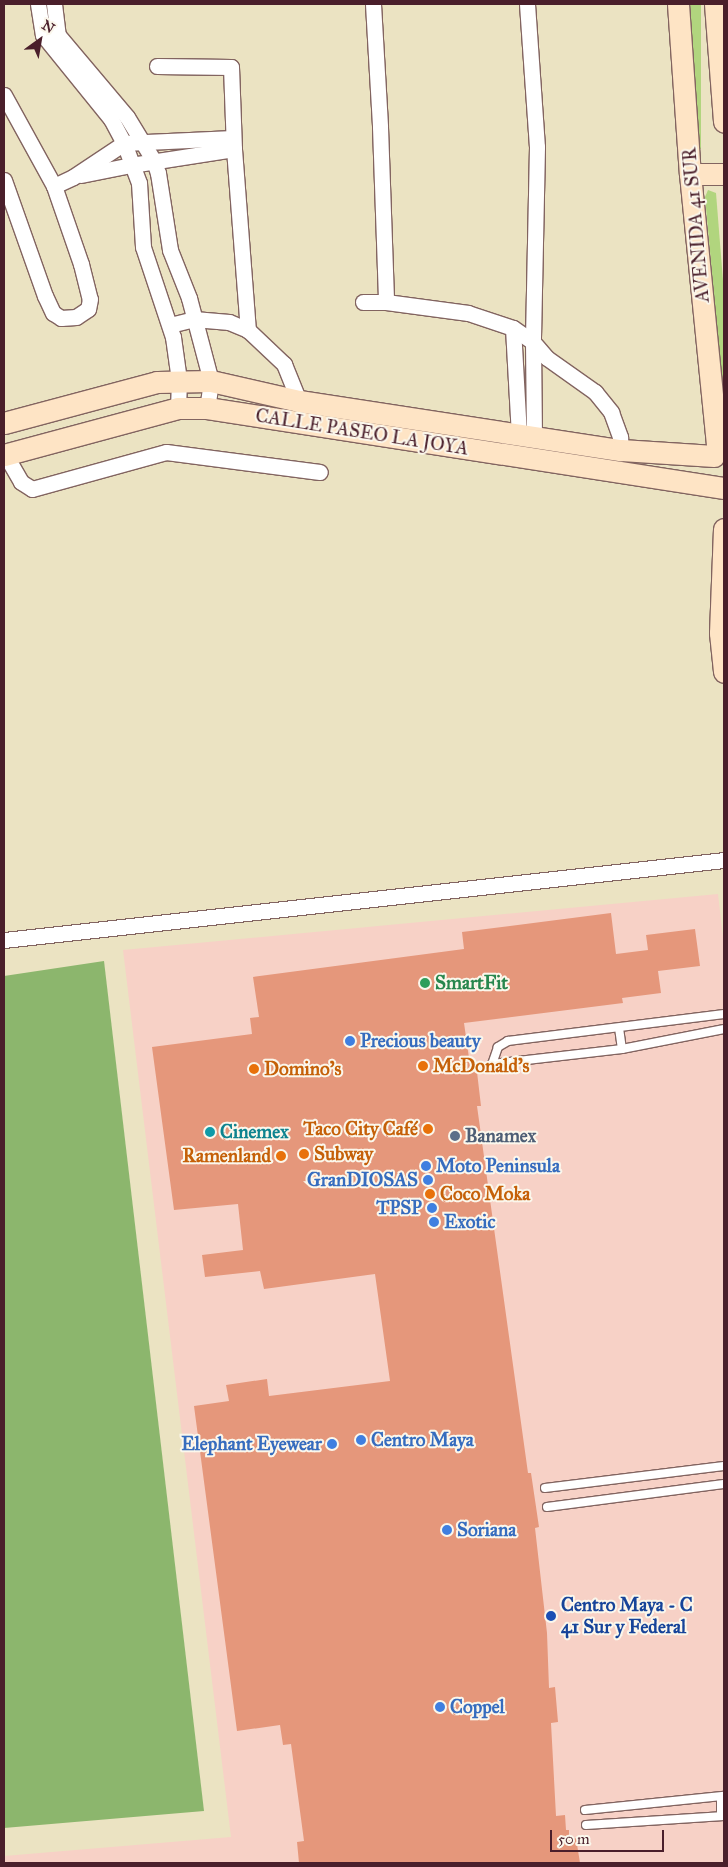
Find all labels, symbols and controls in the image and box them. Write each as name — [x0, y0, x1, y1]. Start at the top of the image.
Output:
north arrow — [15, 15, 65, 65]
text: N — [39, 17, 58, 37]
street label: AVENIDA 41 SUR — [678, 147, 714, 303]
street label: CALLE PASEO LA JOYA — [254, 404, 470, 460]
place label: SmartFit — [435, 972, 508, 994]
marker: SmartFit — [419, 977, 431, 989]
place label: Precious beauty — [360, 1030, 481, 1052]
marker: Precious beauty — [344, 1035, 356, 1047]
place label: McDonald's — [433, 1055, 529, 1077]
place label: Domino's — [264, 1058, 341, 1080]
marker: McDonald's — [417, 1060, 429, 1072]
marker: Domino's — [248, 1063, 260, 1075]
place label: Taco City Café — [303, 1118, 418, 1140]
place label: Cinemex — [220, 1121, 289, 1143]
marker: Taco City Café — [422, 1123, 434, 1135]
place label: Banamex — [465, 1125, 536, 1147]
marker: Cinemex — [204, 1126, 216, 1138]
marker: Banamex — [449, 1130, 461, 1142]
place label: Subway — [314, 1143, 373, 1165]
place label: Ramenland — [183, 1145, 271, 1167]
marker: Subway — [298, 1148, 310, 1160]
marker: Ramenland — [275, 1150, 287, 1162]
place label: Moto Peninsula — [436, 1155, 560, 1177]
marker: Moto Peninsula — [420, 1160, 432, 1172]
place label: GranDIOSAS — [307, 1169, 418, 1191]
marker: GranDIOSAS — [422, 1174, 434, 1186]
place label: Coco Moka — [440, 1183, 530, 1205]
marker: Coco Moka — [424, 1188, 436, 1200]
place label: TPSP — [376, 1197, 422, 1219]
marker: TPSP — [426, 1202, 438, 1214]
place label: Exotic — [444, 1211, 495, 1233]
marker: Exotic — [428, 1216, 440, 1228]
place label: Centro Maya — [371, 1429, 474, 1451]
place label: Elephant Eyewear — [181, 1433, 322, 1455]
marker: Centro Maya — [355, 1434, 367, 1446]
marker: Elephant Eyewear — [326, 1438, 338, 1450]
place label: Soriana — [457, 1519, 516, 1541]
marker: Soriana — [441, 1524, 453, 1536]
place label: Centro Maya - C 41 Sur y Federal — [561, 1594, 693, 1638]
marker: Centro Maya - C 41 Sur y Federal — [545, 1610, 557, 1622]
place label: Coppel — [450, 1696, 505, 1718]
marker: Coppel — [434, 1701, 446, 1713]
scale bar — [553, 1820, 667, 1852]
text: 50 m — [558, 1830, 590, 1848]

